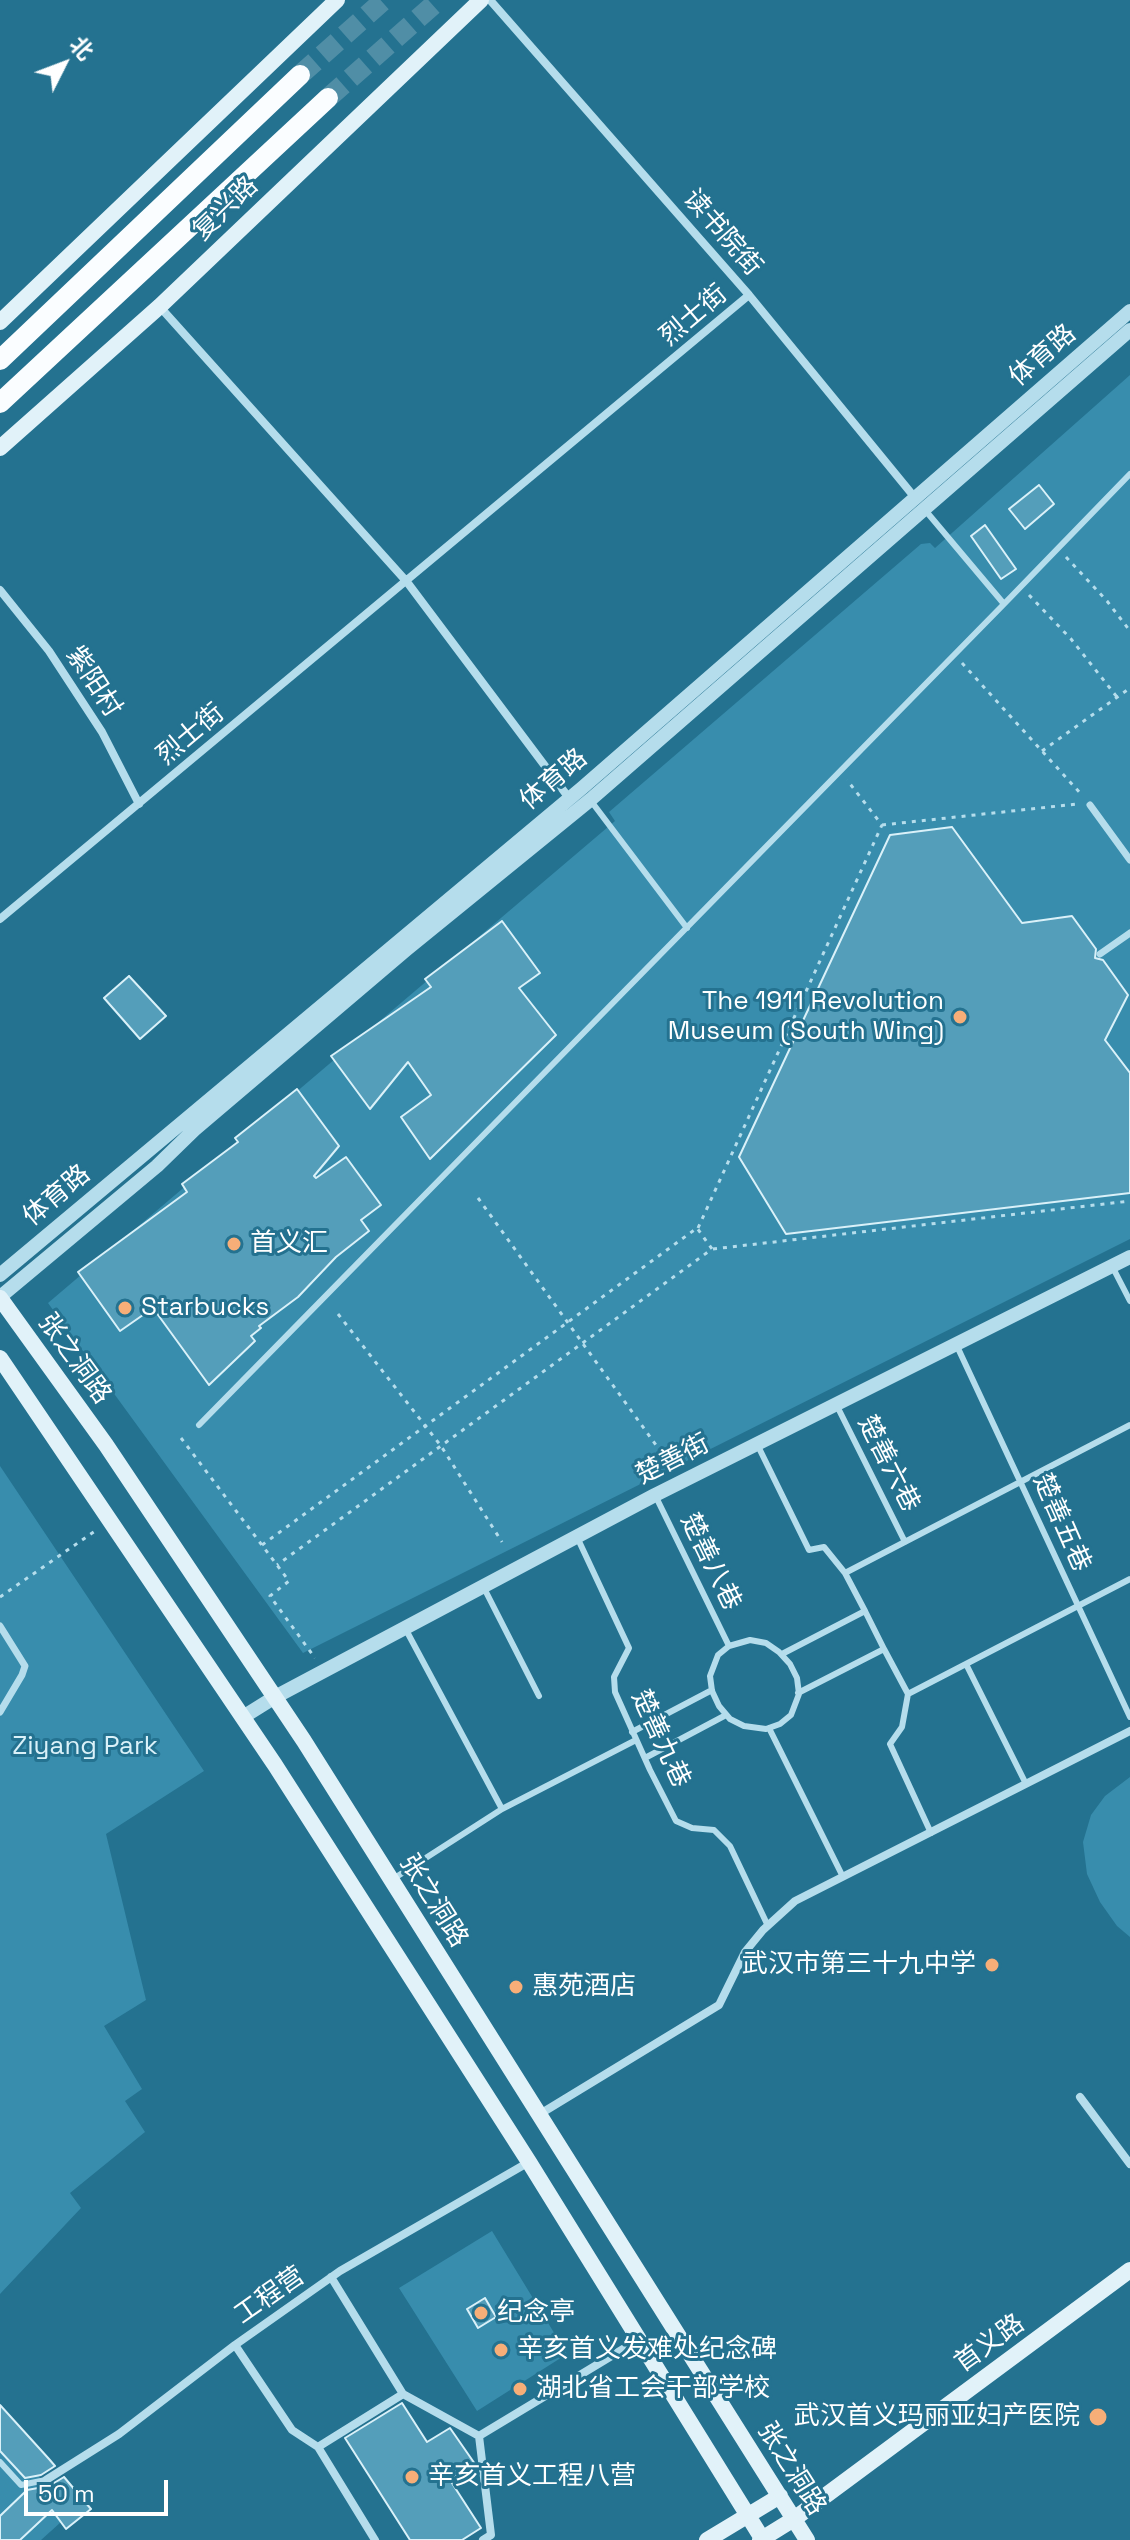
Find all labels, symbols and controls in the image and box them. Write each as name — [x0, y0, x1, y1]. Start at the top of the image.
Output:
north arrow — [24, 24, 104, 104]
text: 北 — [64, 30, 100, 65]
street label: 复兴路 — [187, 171, 265, 247]
street label: 读书院街 — [676, 184, 768, 282]
street label: 烈士街 — [654, 279, 734, 353]
street label: 体育路 — [1003, 319, 1083, 393]
street label: 紫阳村 — [59, 641, 127, 723]
street label: 烈士街 — [151, 698, 231, 772]
street label: 体育路 — [514, 743, 594, 817]
place label: The 1911 Revolution Museum (South Wing) — [668, 986, 944, 1048]
marker: The 1911 Revolution Museum (South Wing) — [951, 1008, 969, 1026]
street label: 体育路 — [17, 1159, 97, 1233]
place label: 首义汇 — [250, 1228, 328, 1260]
marker: 首义汇 — [225, 1235, 243, 1253]
place label: Starbucks — [141, 1292, 269, 1324]
marker: Starbucks — [116, 1299, 134, 1317]
street label: 张之洞路 — [31, 1308, 117, 1410]
street label: 楚善六巷 — [850, 1411, 926, 1517]
street label: 楚善街 — [631, 1428, 715, 1492]
street label: 楚善五巷 — [1026, 1469, 1096, 1577]
street label: 楚善八巷 — [673, 1508, 747, 1616]
street label: 楚善九巷 — [624, 1685, 696, 1793]
park label: Ziyang Park — [12, 1731, 158, 1763]
street label: 张之洞路 — [392, 1849, 474, 1953]
place label: 武汉市第三十九中学 — [742, 1949, 976, 1981]
marker: 武汉市第三十九中学 — [983, 1956, 1001, 1974]
place label: 惠苑酒店 — [532, 1971, 636, 2003]
marker: 惠苑酒店 — [507, 1978, 525, 1996]
street label: 工程营 — [229, 2261, 311, 2331]
place label: 纪念亭 — [497, 2297, 575, 2329]
marker: 纪念亭 — [472, 2304, 490, 2322]
street label: 首义路 — [949, 2308, 1031, 2380]
place label: 辛亥首义发难处纪念碑 — [517, 2334, 777, 2366]
marker: 辛亥首义发难处纪念碑 — [492, 2341, 510, 2359]
place label: 湖北省工会干部学校 — [536, 2373, 770, 2405]
marker: 湖北省工会干部学校 — [511, 2380, 529, 2398]
place label: 武汉首义玛丽亚妇产医院 — [794, 2401, 1080, 2433]
marker: 武汉首义玛丽亚妇产医院 — [1087, 2406, 1109, 2428]
street label: 张之洞路 — [750, 2417, 832, 2521]
place label: 辛亥首义工程八营 — [428, 2461, 636, 2493]
scale bar — [28, 2464, 172, 2514]
marker: 辛亥首义工程八营 — [403, 2468, 421, 2486]
text: 50 m — [38, 2478, 95, 2509]

